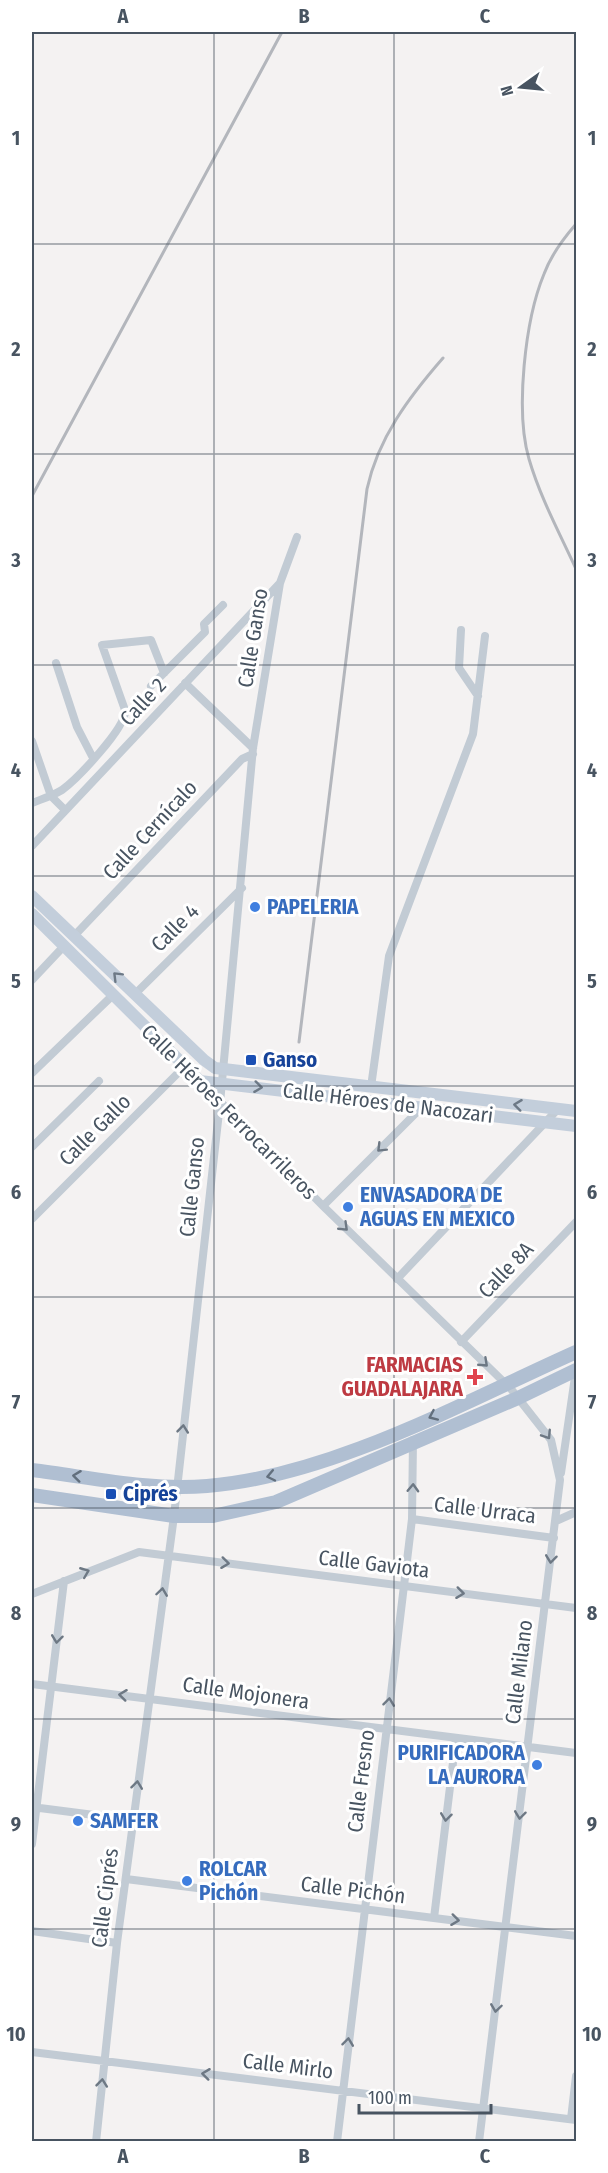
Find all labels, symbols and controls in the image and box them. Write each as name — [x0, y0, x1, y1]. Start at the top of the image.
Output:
text: A — [117, 4, 130, 28]
text: B — [298, 4, 310, 28]
text: C — [480, 4, 491, 28]
north arrow — [491, 57, 551, 117]
text: N — [497, 84, 517, 98]
text: 1 — [12, 126, 20, 150]
text: 1 — [588, 126, 596, 150]
text: 2 — [10, 337, 21, 361]
text: 2 — [586, 337, 597, 361]
text: 3 — [10, 548, 21, 572]
text: 3 — [586, 548, 597, 572]
street label: Calle Ganso — [232, 586, 274, 690]
street label: Calle 2 — [114, 673, 172, 731]
text: 4 — [11, 758, 21, 782]
text: 4 — [587, 758, 597, 782]
street label: Calle Cernícalo — [97, 775, 203, 885]
place label: PAPELERIA — [267, 894, 359, 920]
street label: Calle 4 — [146, 899, 204, 957]
marker: PAPELERIA — [248, 900, 262, 914]
text: 5 — [11, 969, 21, 993]
text: 5 — [587, 969, 597, 993]
one-way arrow — [113, 973, 124, 984]
street label: Calle Héroes Ferrocarrileros — [136, 1019, 322, 1205]
place label: Ganso — [263, 1047, 317, 1073]
marker: Ganso — [244, 1053, 258, 1067]
street label: Calle Héroes de Nacozari — [281, 1077, 495, 1129]
one-way arrow — [253, 1080, 263, 1093]
street label: Calle Gallo — [54, 1089, 136, 1171]
one-way arrow — [514, 1099, 523, 1111]
street label: Calle Ganso — [174, 1136, 210, 1238]
one-way arrow — [377, 1141, 388, 1151]
text: 6 — [11, 1180, 21, 1204]
text: 6 — [587, 1180, 597, 1204]
place label: ENVASADORA DE AGUAS EN MEXICO — [359, 1182, 515, 1232]
marker: ENVASADORA DE AGUAS EN MEXICO — [341, 1200, 355, 1214]
one-way arrow — [338, 1220, 348, 1231]
street label: Calle 8A — [473, 1236, 539, 1304]
place label: FARMACIAS GUADALAJARA — [342, 1352, 464, 1402]
one-way arrow — [477, 1356, 488, 1367]
marker: FARMACIAS GUADALAJARA — [468, 1370, 482, 1384]
text: 7 — [12, 1390, 21, 1414]
text: 7 — [588, 1390, 597, 1414]
one-way arrow — [428, 1409, 439, 1421]
one-way arrow — [176, 1425, 188, 1434]
one-way arrow — [539, 1429, 550, 1440]
one-way arrow — [266, 1469, 276, 1482]
one-way arrow — [73, 1470, 82, 1483]
place label: Ciprés — [123, 1481, 178, 1507]
one-way arrow — [407, 1483, 419, 1492]
marker: Ciprés — [104, 1487, 118, 1501]
street label: Calle Urraca — [433, 1491, 537, 1529]
street label: Calle Gaviota — [317, 1544, 431, 1584]
one-way arrow — [545, 1554, 558, 1563]
one-way arrow — [221, 1557, 230, 1569]
one-way arrow — [79, 1567, 90, 1579]
one-way arrow — [456, 1586, 465, 1599]
one-way arrow — [156, 1587, 168, 1597]
text: 8 — [11, 1601, 22, 1625]
text: 8 — [587, 1601, 598, 1625]
street label: Calle Milano — [500, 1618, 538, 1726]
one-way arrow — [51, 1634, 64, 1643]
street label: Calle Mojonera — [181, 1671, 311, 1715]
one-way arrow — [118, 1689, 127, 1702]
one-way arrow — [382, 1697, 394, 1707]
street label: Calle Fresno — [342, 1728, 380, 1834]
place label: PURIFICADORA LA AURORA — [398, 1740, 526, 1790]
marker: PURIFICADORA LA AURORA — [530, 1758, 544, 1772]
one-way arrow — [131, 1781, 143, 1790]
place label: SAMFER — [90, 1808, 159, 1834]
one-way arrow — [514, 1810, 527, 1819]
text: 9 — [11, 1812, 21, 1836]
one-way arrow — [441, 1812, 453, 1821]
text: 9 — [587, 1812, 597, 1836]
marker: SAMFER — [71, 1814, 85, 1828]
street label: Calle Ciprés — [86, 1847, 124, 1949]
place label: ROLCAR Pichón — [199, 1856, 267, 1906]
street label: Calle Pichón — [299, 1871, 407, 1909]
marker: ROLCAR Pichón — [180, 1874, 194, 1888]
one-way arrow — [450, 1914, 459, 1926]
one-way arrow — [490, 2004, 502, 2013]
text: 10 — [6, 2022, 26, 2046]
text: 10 — [582, 2022, 602, 2046]
one-way arrow — [342, 2037, 354, 2046]
street label: Calle Mirlo — [241, 2048, 335, 2084]
one-way arrow — [201, 2069, 210, 2081]
scale bar — [359, 2077, 491, 2115]
one-way arrow — [95, 2079, 108, 2088]
text: 100 m — [368, 2087, 412, 2109]
text: A — [117, 2144, 130, 2168]
text: B — [298, 2144, 310, 2168]
text: C — [480, 2144, 491, 2168]

